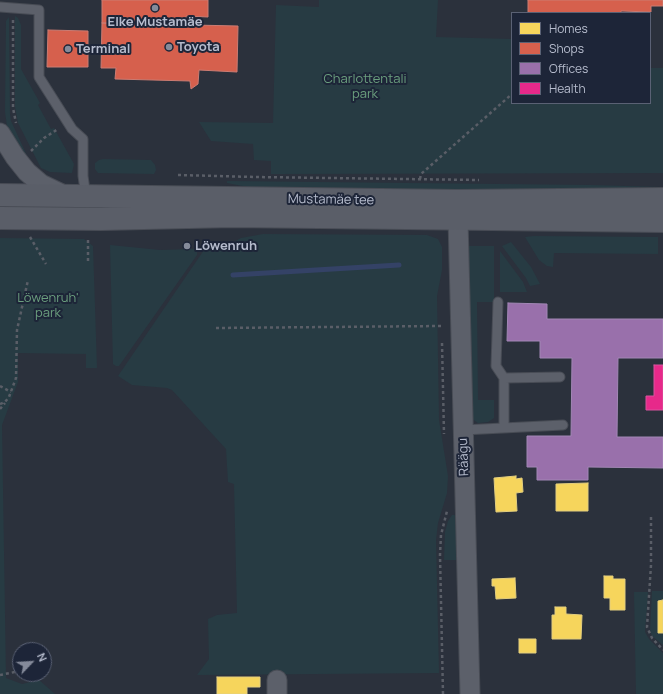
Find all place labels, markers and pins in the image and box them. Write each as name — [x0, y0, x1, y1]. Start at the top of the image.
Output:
marker: Elke Mustamäe — [150, 3, 160, 13]
place label: Elke Mustamäe — [108, 14, 202, 30]
place label: Toyota — [177, 39, 220, 55]
place label: Terminal — [76, 41, 130, 57]
marker: Toyota — [164, 42, 174, 52]
marker: Terminal — [63, 44, 73, 54]
place label: Löwenruh — [195, 238, 257, 254]
marker: Löwenruh — [182, 241, 192, 251]

